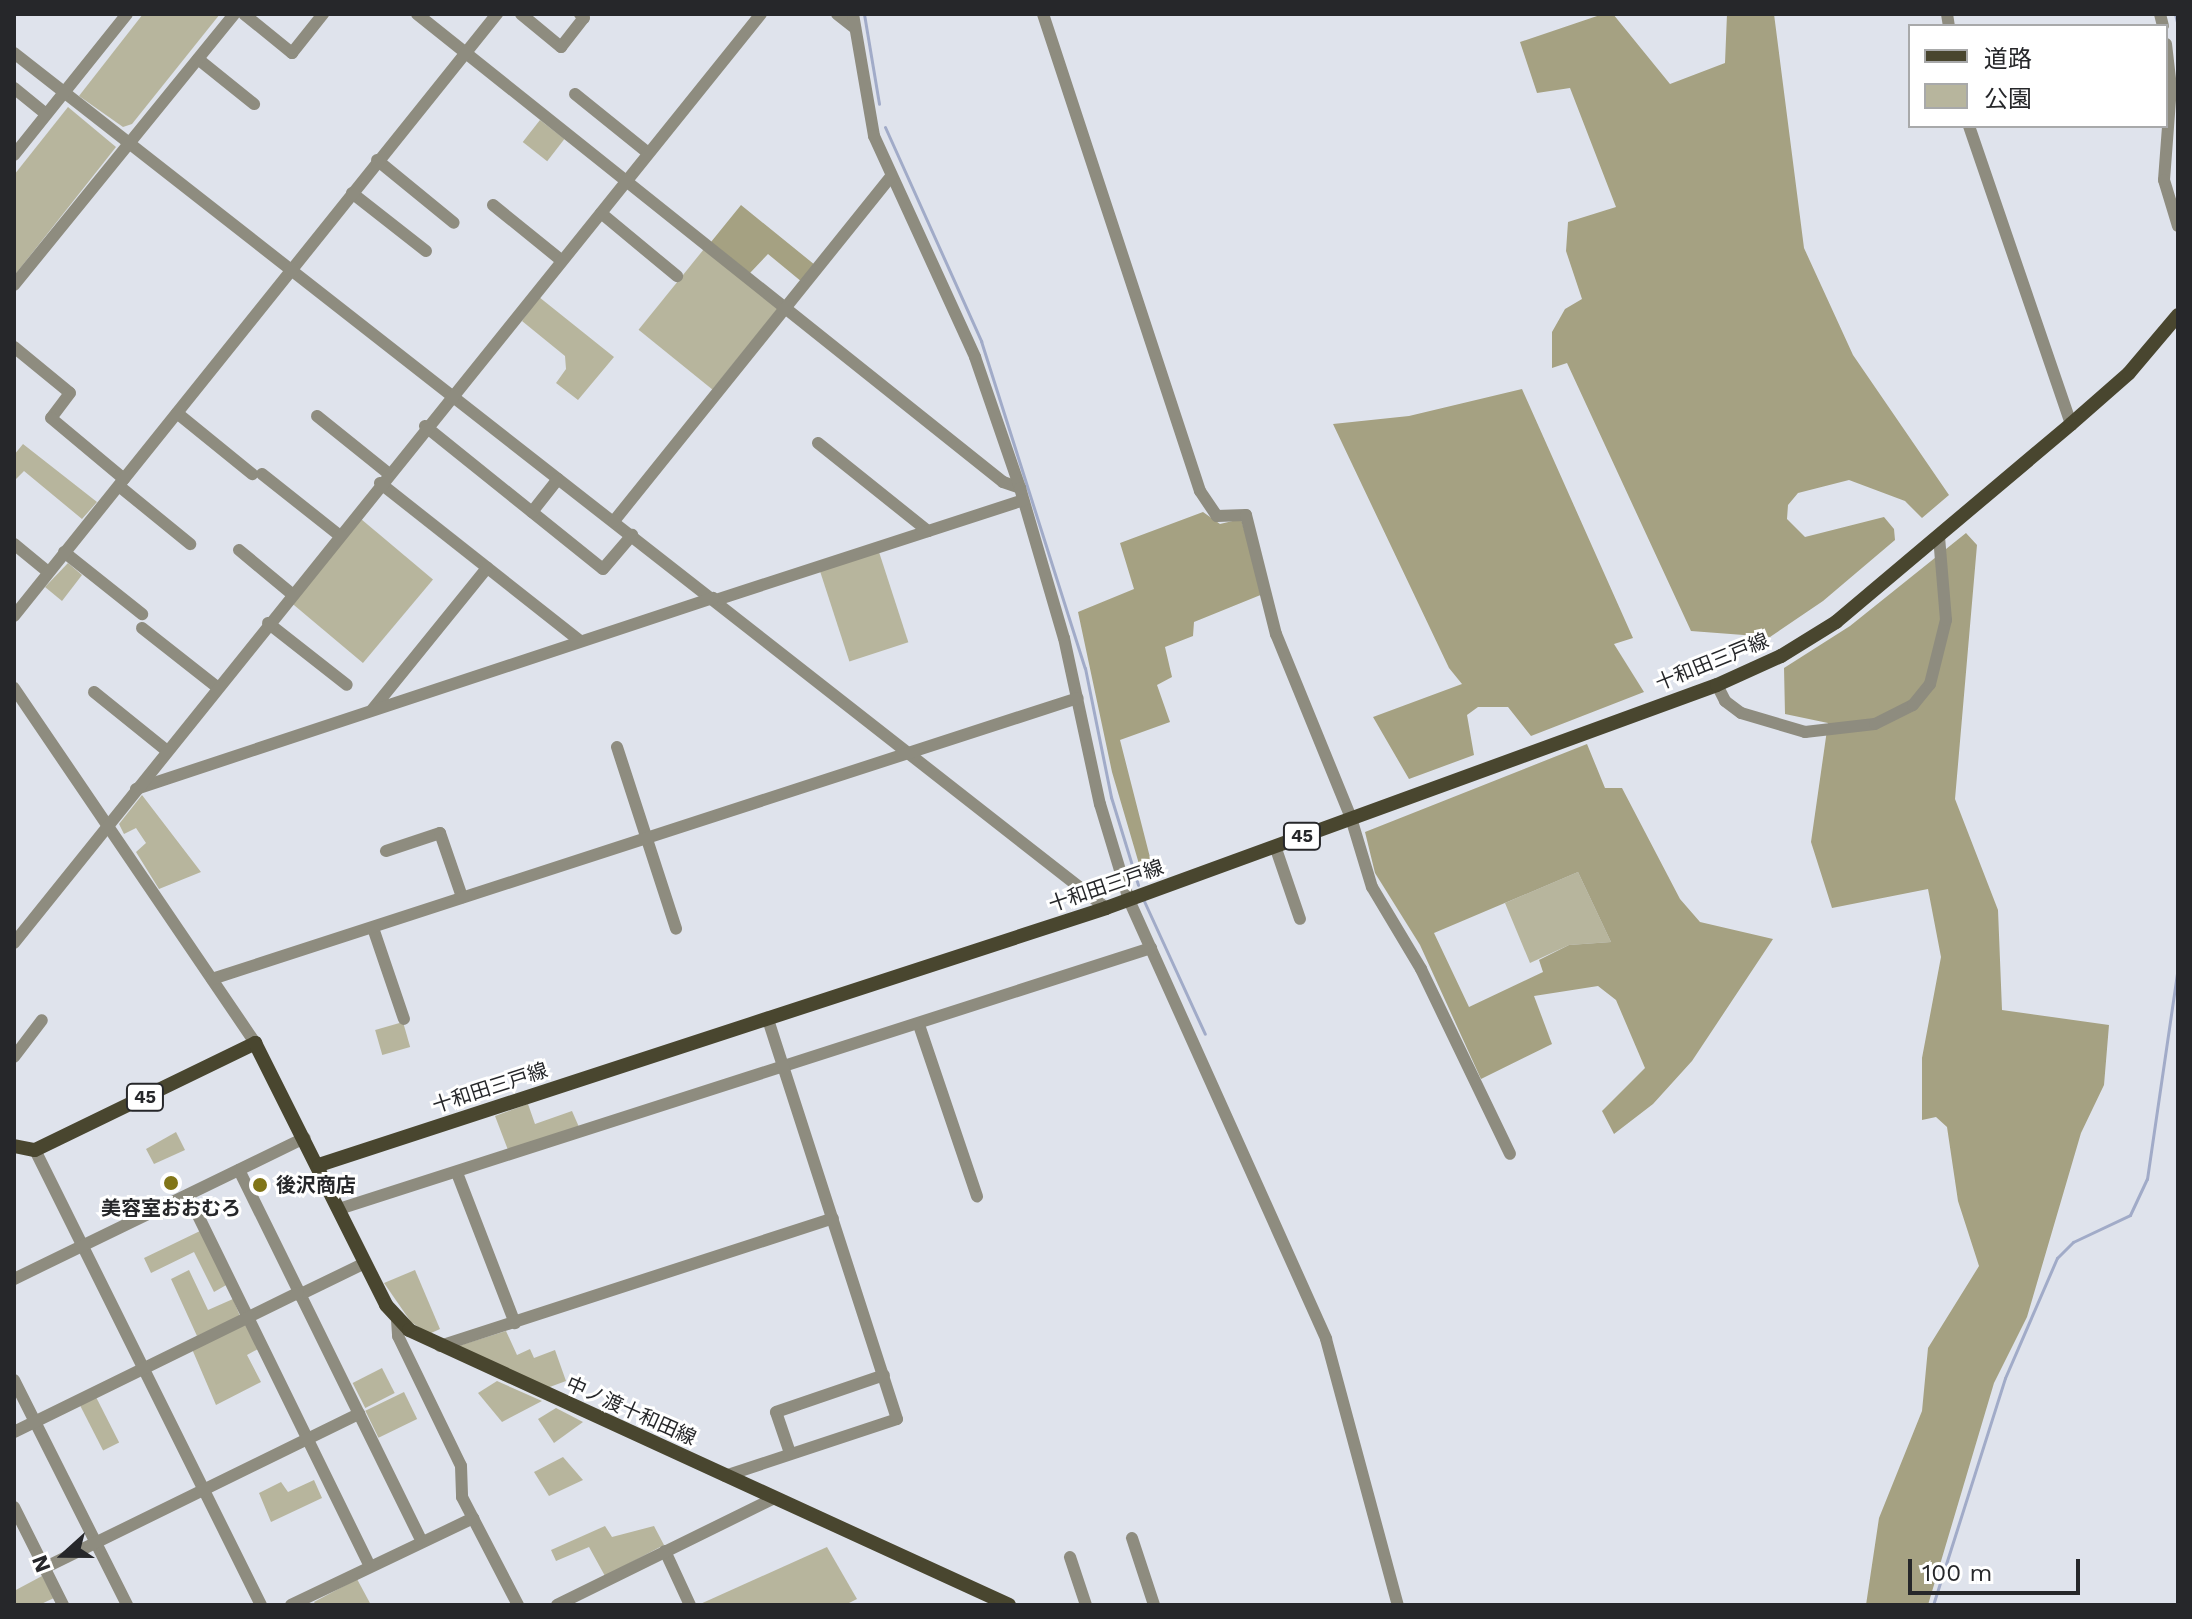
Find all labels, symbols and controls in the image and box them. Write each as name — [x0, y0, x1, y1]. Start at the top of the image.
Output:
legend — [1908, 24, 2168, 128]
text: 道路 — [1984, 45, 2032, 73]
text: 公園 — [1984, 85, 2032, 113]
street label: 十和田三戸線 — [1652, 628, 1772, 696]
road number: 45 — [1282, 822, 1322, 850]
street label: 十和田三戸線 — [1045, 855, 1167, 917]
street label: 十和田三戸線 — [429, 1058, 551, 1118]
road number: 45 — [125, 1083, 165, 1111]
place label: 後沢商店 — [276, 1173, 356, 1197]
marker: 美容室おおむろ — [162, 1174, 180, 1192]
marker: 後沢商店 — [251, 1176, 269, 1194]
place label: 美容室おおむろ — [101, 1196, 241, 1220]
street label: 中ノ渡十和田線 — [562, 1372, 700, 1450]
north arrow — [24, 1515, 104, 1595]
scale bar — [1912, 1543, 2084, 1593]
text: N — [27, 1552, 56, 1576]
text: 100 m — [1922, 1559, 1992, 1587]

